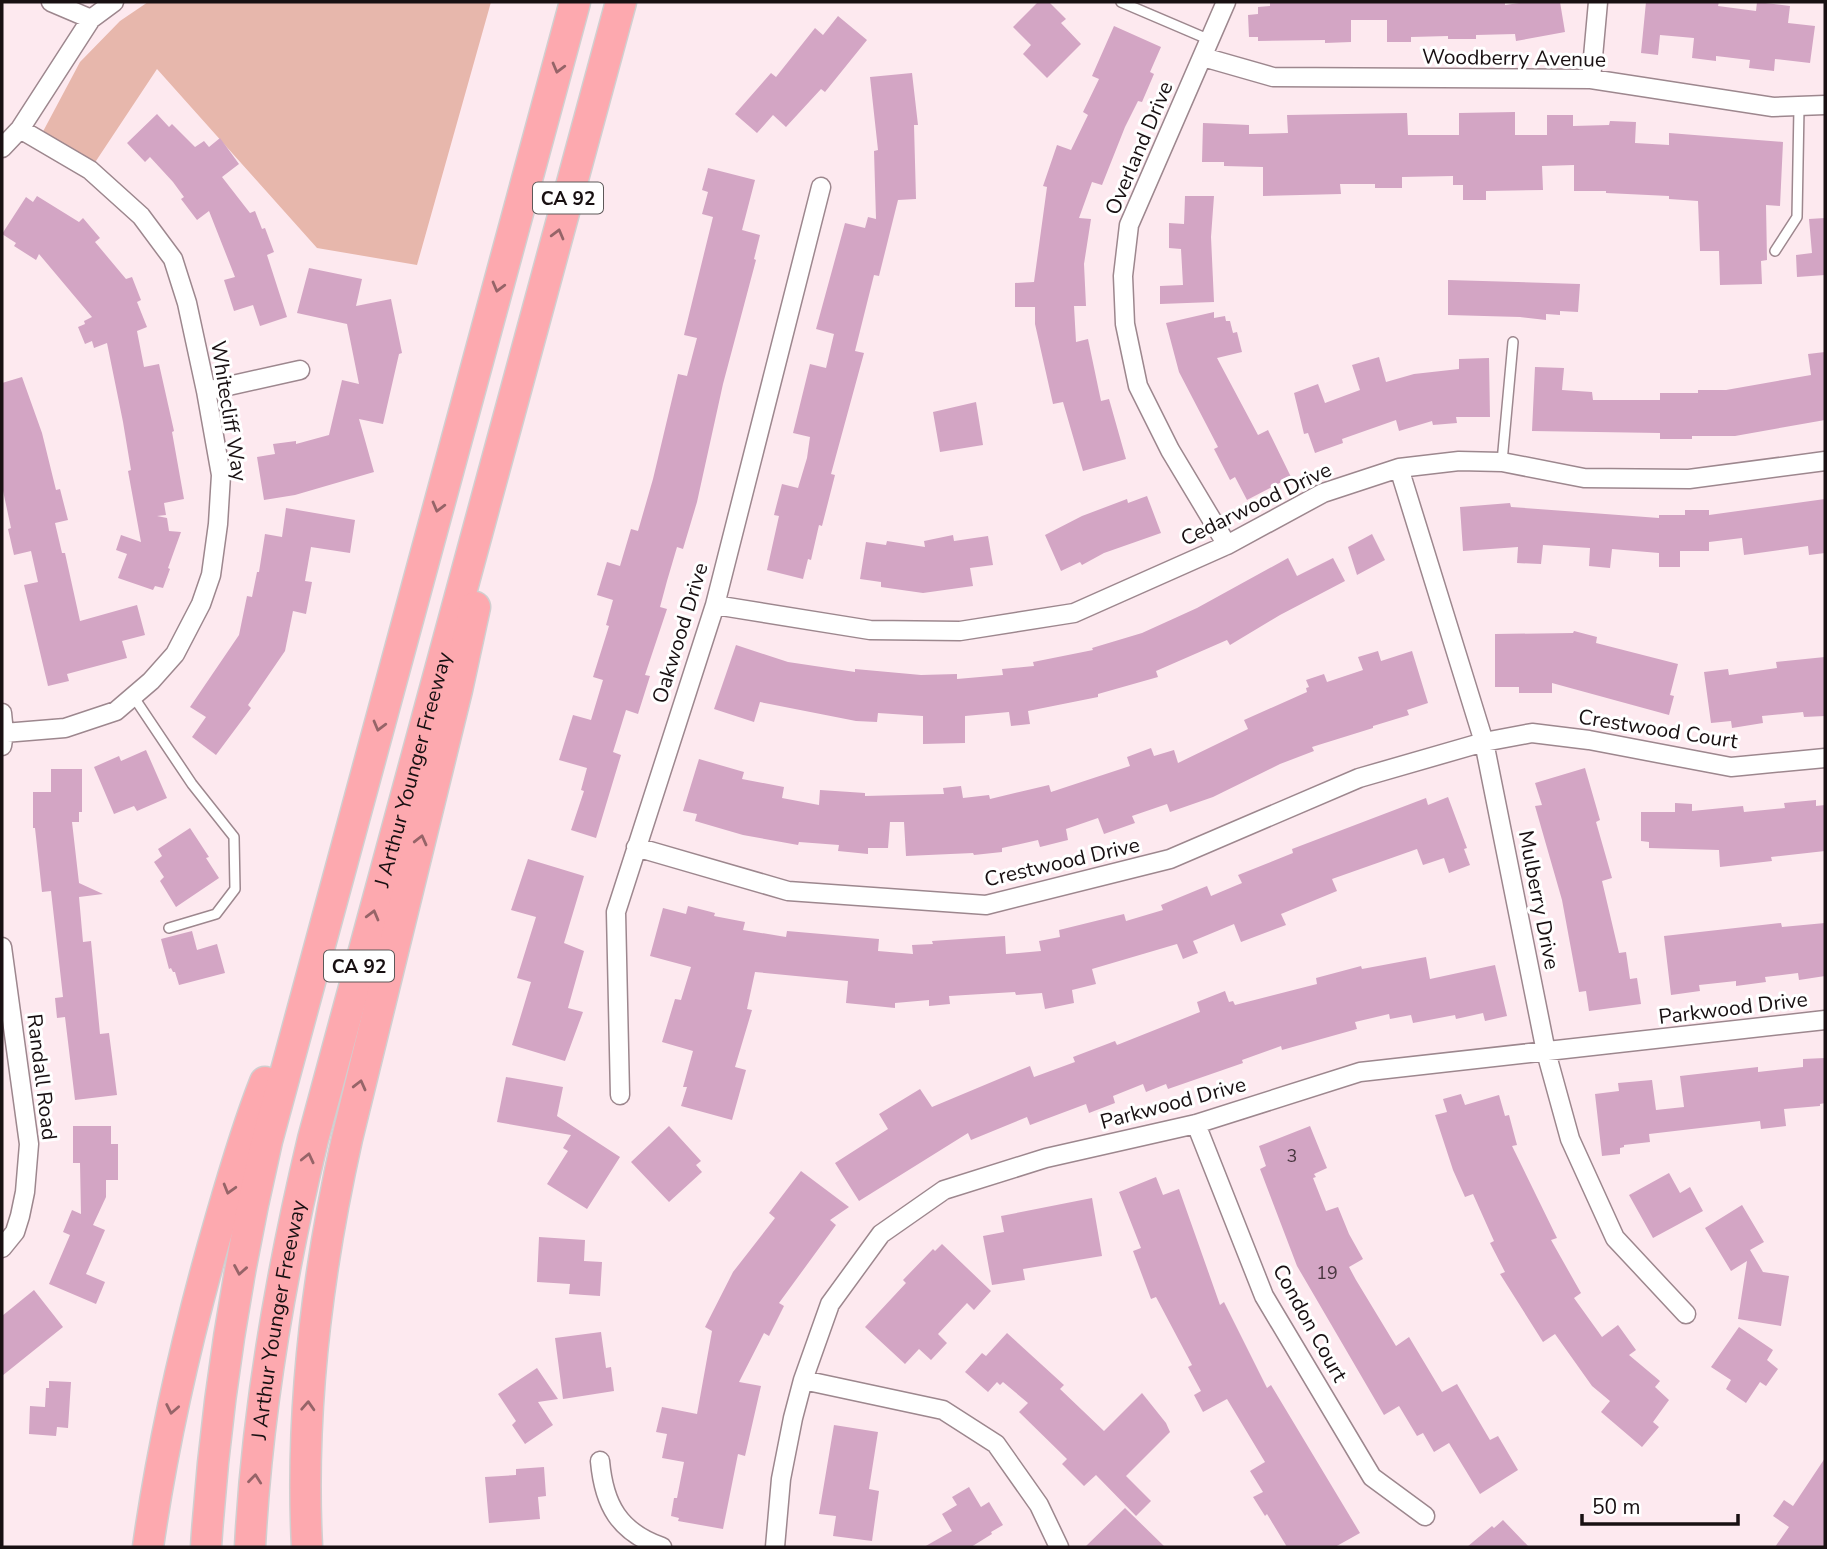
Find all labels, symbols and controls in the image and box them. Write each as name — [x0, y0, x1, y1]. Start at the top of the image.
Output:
street label: Woodberry Avenue — [1422, 42, 1606, 74]
one-way arrow — [551, 61, 566, 73]
street label: Overland Drive — [1098, 77, 1180, 219]
road number: CA 92 — [533, 182, 603, 214]
one-way arrow — [550, 228, 564, 240]
one-way arrow — [492, 281, 506, 293]
street label: Whitecliff Way — [204, 339, 254, 483]
street label: Cedarwood Drive — [1176, 455, 1336, 553]
one-way arrow — [432, 501, 446, 513]
street label: Oakwood Drive — [645, 559, 715, 707]
street label: J Arthur Younger Freeway — [368, 649, 458, 891]
street label: Crestwood Court — [1576, 703, 1740, 756]
one-way arrow — [373, 720, 387, 732]
street label: Mulberry Drive — [1512, 828, 1566, 972]
street label: Crestwood Drive — [982, 831, 1142, 893]
one-way arrow — [413, 834, 427, 846]
one-way arrow — [365, 909, 379, 921]
road number: CA 92 — [324, 950, 394, 982]
street label: Parkwood Drive — [1657, 985, 1809, 1031]
street label: Randall Road — [20, 1012, 64, 1142]
street label: Parkwood Drive — [1097, 1070, 1249, 1136]
one-way arrow — [352, 1079, 366, 1091]
house number: 3 — [1287, 1144, 1297, 1168]
one-way arrow — [300, 1152, 314, 1164]
one-way arrow — [223, 1183, 237, 1195]
street label: J Arthur Younger Freeway — [245, 1197, 313, 1442]
street label: Condon Court — [1266, 1259, 1354, 1387]
house number: 19 — [1316, 1261, 1338, 1285]
one-way arrow — [233, 1264, 248, 1276]
one-way arrow — [300, 1400, 315, 1411]
one-way arrow — [165, 1403, 180, 1415]
one-way arrow — [247, 1473, 262, 1484]
scale bar — [1582, 1482, 1738, 1526]
text: 50 m — [1592, 1493, 1641, 1521]

